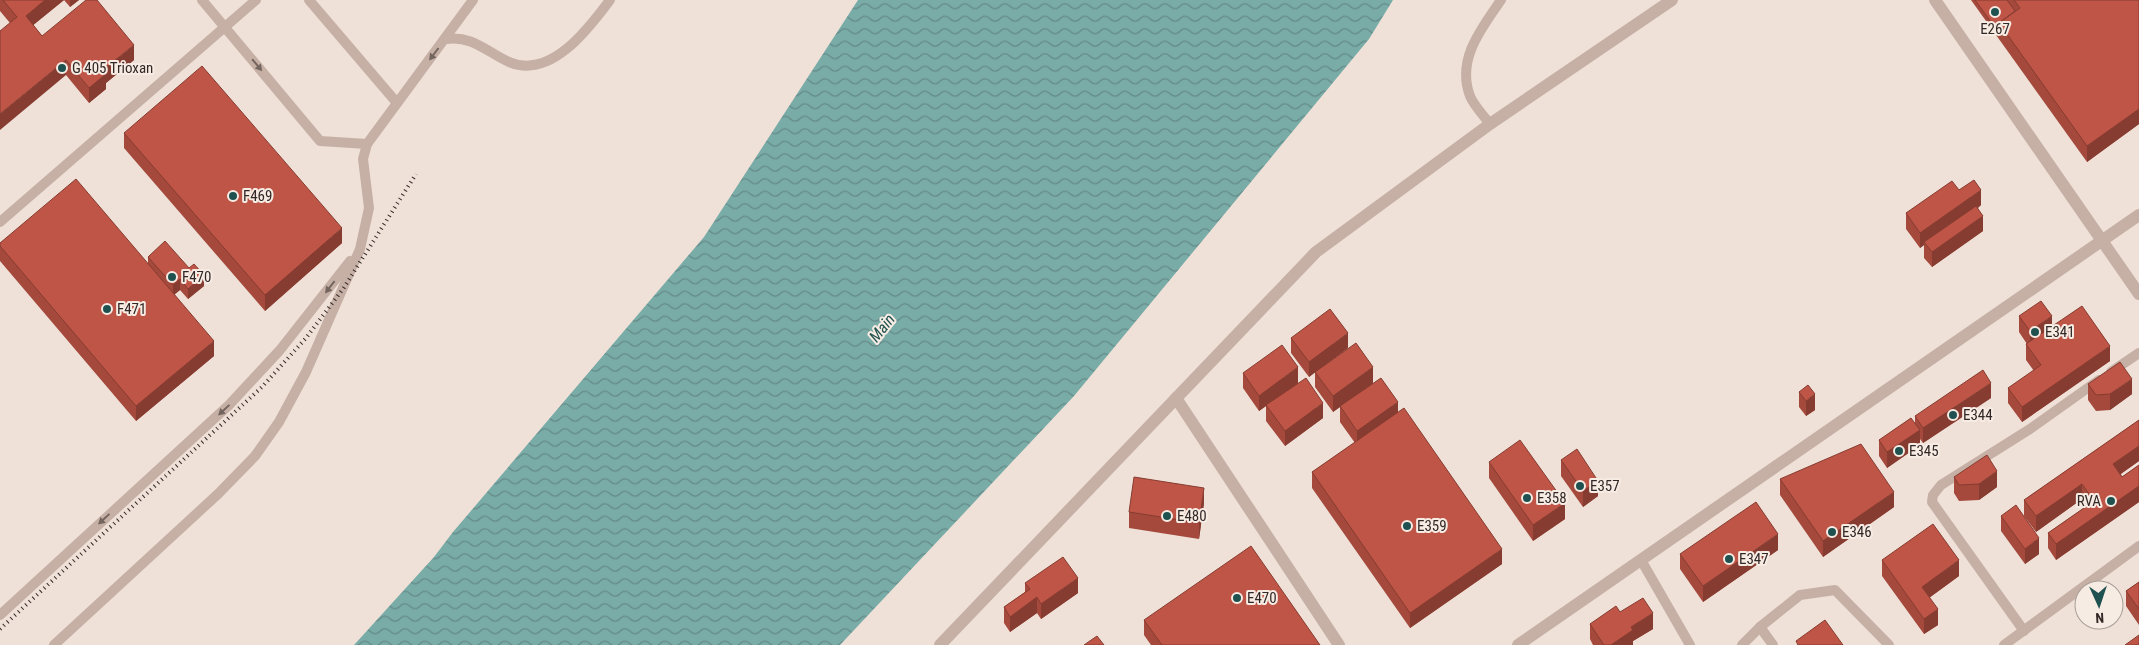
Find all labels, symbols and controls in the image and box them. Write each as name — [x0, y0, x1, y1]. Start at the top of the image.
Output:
marker: E267 — [1989, 6, 2001, 18]
place label: E267 — [1980, 20, 2010, 38]
one-way arrow — [429, 47, 440, 60]
one-way arrow — [251, 58, 262, 71]
place label: G 405 Trioxan — [72, 59, 153, 77]
marker: G 405 Trioxan — [56, 62, 68, 74]
place label: F469 — [243, 187, 272, 205]
marker: F469 — [227, 190, 239, 202]
place label: F470 — [182, 268, 211, 286]
marker: F470 — [166, 271, 178, 283]
one-way arrow — [325, 280, 336, 293]
place label: F471 — [117, 300, 146, 318]
marker: F471 — [101, 303, 113, 315]
water label: Main — [865, 310, 899, 346]
place label: E341 — [2045, 323, 2075, 341]
marker: E341 — [2029, 326, 2041, 338]
one-way arrow — [218, 404, 230, 416]
place label: E344 — [1963, 406, 1993, 424]
marker: E344 — [1947, 409, 1959, 421]
place label: E345 — [1909, 442, 1939, 460]
marker: E345 — [1893, 445, 1905, 457]
place label: E357 — [1590, 477, 1620, 495]
marker: E357 — [1574, 480, 1586, 492]
place label: E358 — [1537, 489, 1567, 507]
marker: E358 — [1521, 492, 1533, 504]
place label: RVA — [2077, 492, 2101, 510]
marker: RVA — [2105, 495, 2117, 507]
place label: E480 — [1177, 507, 1207, 525]
marker: E480 — [1161, 510, 1173, 522]
one-way arrow — [97, 514, 110, 525]
place label: E359 — [1417, 517, 1447, 535]
marker: E359 — [1401, 520, 1413, 532]
place label: E346 — [1842, 523, 1872, 541]
marker: E346 — [1826, 526, 1838, 538]
place label: E347 — [1739, 550, 1769, 568]
marker: E347 — [1723, 553, 1735, 565]
north arrow — [2074, 580, 2124, 630]
place label: E470 — [1247, 589, 1277, 607]
marker: E470 — [1231, 592, 1243, 604]
text: N — [2095, 610, 2104, 626]

